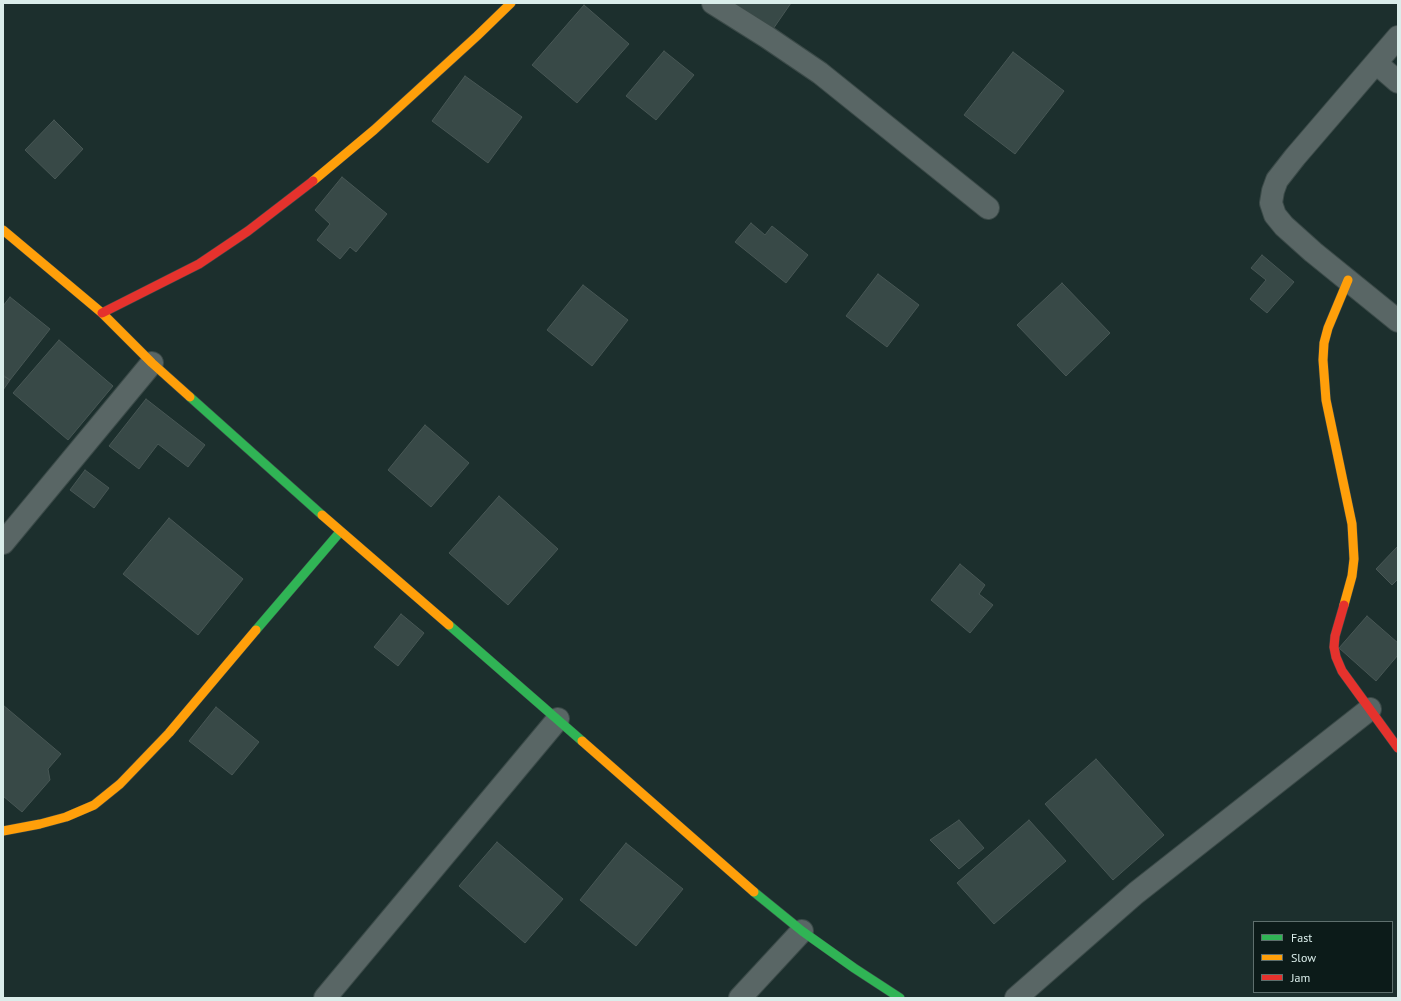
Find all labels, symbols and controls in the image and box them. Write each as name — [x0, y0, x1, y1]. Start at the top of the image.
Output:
legend — [1253, 921, 1393, 993]
text: Fast — [1291, 930, 1312, 945]
text: Slow — [1291, 950, 1316, 965]
text: Jam — [1291, 970, 1310, 985]

